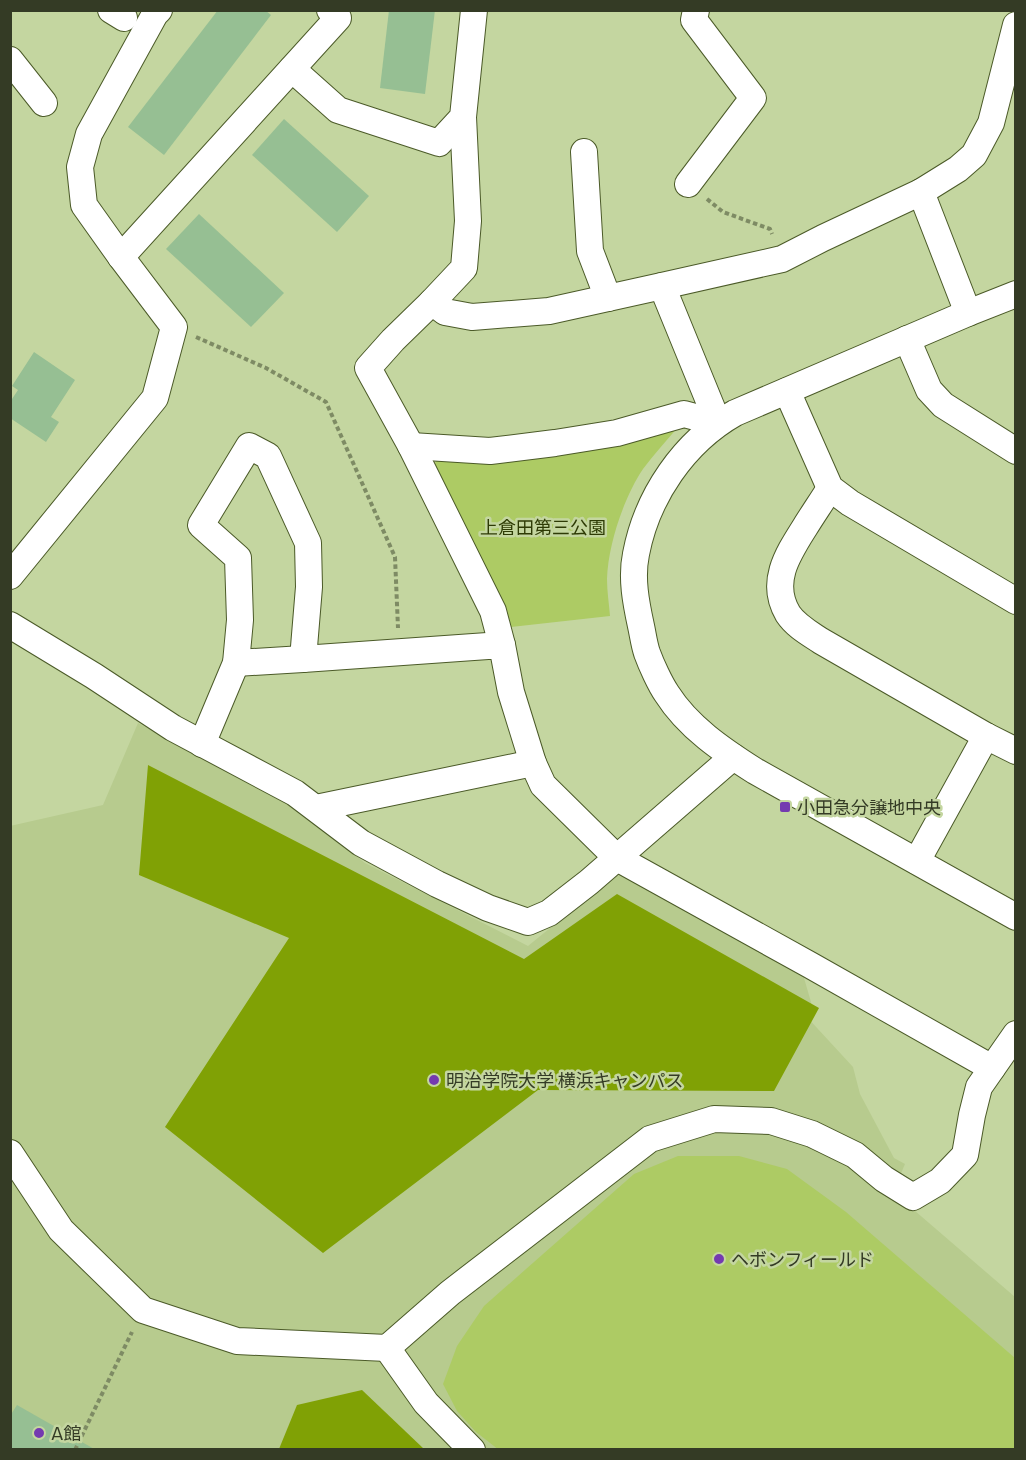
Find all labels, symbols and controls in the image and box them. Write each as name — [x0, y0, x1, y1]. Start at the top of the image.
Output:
park label: 上倉田第三公園 — [480, 516, 606, 538]
place label: 小田急分譲地中央 — [797, 796, 941, 818]
marker: 小田急分譲地中央 — [778, 800, 792, 814]
place label: 明治学院大学 横浜キャンパス — [446, 1069, 683, 1091]
marker: 明治学院大学 横浜キャンパス — [427, 1073, 441, 1087]
place label: ヘボンフィールド — [731, 1248, 874, 1270]
marker: ヘボンフィールド — [712, 1252, 726, 1266]
place label: A館 — [51, 1422, 81, 1444]
marker: A館 — [32, 1426, 46, 1440]

